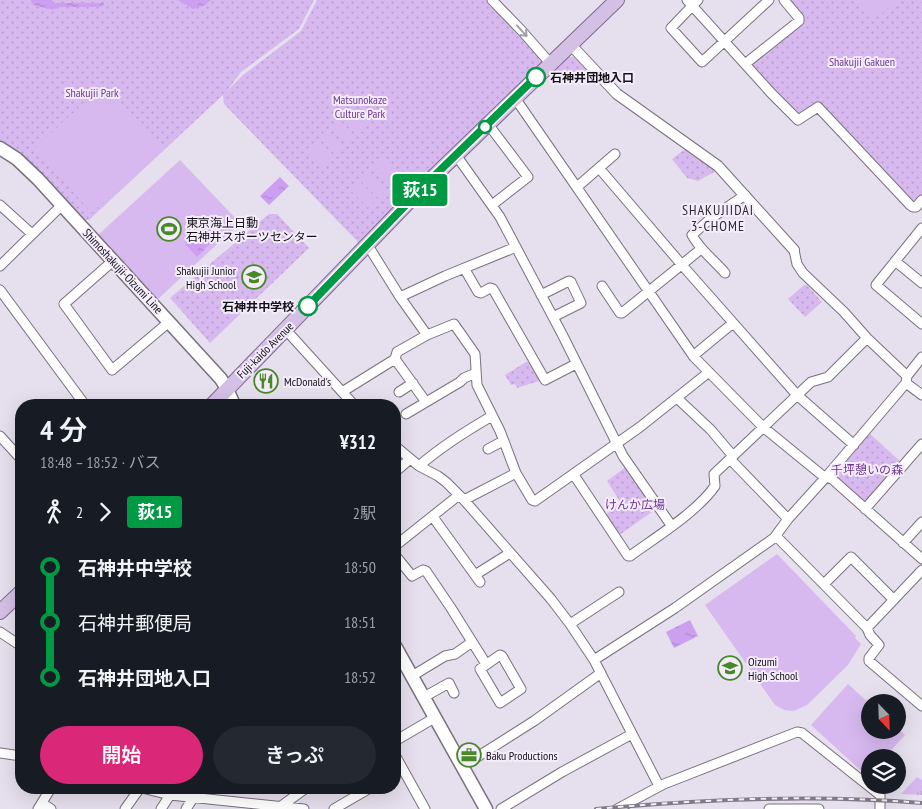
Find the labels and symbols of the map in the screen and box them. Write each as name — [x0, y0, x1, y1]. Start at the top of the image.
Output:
one-way arrow — [516, 24, 528, 37]
park label: Shakujii Gakuen — [829, 54, 895, 69]
marker: 石神井団地入口 — [526, 67, 546, 87]
place label: 石神井団地入口 — [550, 70, 634, 85]
park label: Shakujii Park — [65, 85, 119, 100]
park label: Matsunokaze Culture Park — [333, 92, 387, 121]
unlabelled marker — [478, 120, 492, 134]
line badge: 荻15 — [391, 174, 449, 206]
district label: SHAKUJIIDAI 3-CHOME — [682, 201, 754, 235]
place label: 東京海上日動 石神井スポーツセンター — [186, 215, 318, 244]
sports icon: 東京海上日動 石神井スポーツセンター — [156, 216, 182, 242]
street label: Shimoshakujii-Oizumi Line — [80, 225, 166, 317]
place label: Shakujii Junior High School — [176, 263, 237, 292]
school or university icon: Shakujii Junior High School — [241, 264, 267, 290]
marker: 石神井中学校 — [298, 296, 318, 316]
place label: 石神井中学校 — [222, 299, 294, 314]
street label: Fuji-kaido Avenue — [234, 319, 296, 381]
restaurant icon: McDonald's — [253, 368, 279, 394]
place label: McDonald's — [284, 374, 331, 389]
park label: 千坪憩いの森 — [831, 462, 903, 477]
park label: けんか広場 — [605, 497, 665, 512]
place label: Oizumi High School — [748, 654, 798, 683]
school or university icon: Oizumi High School — [717, 655, 743, 681]
north arrow — [861, 694, 906, 739]
office icon: Baku Productions — [456, 742, 482, 768]
place label: Baku Productions — [486, 748, 558, 763]

